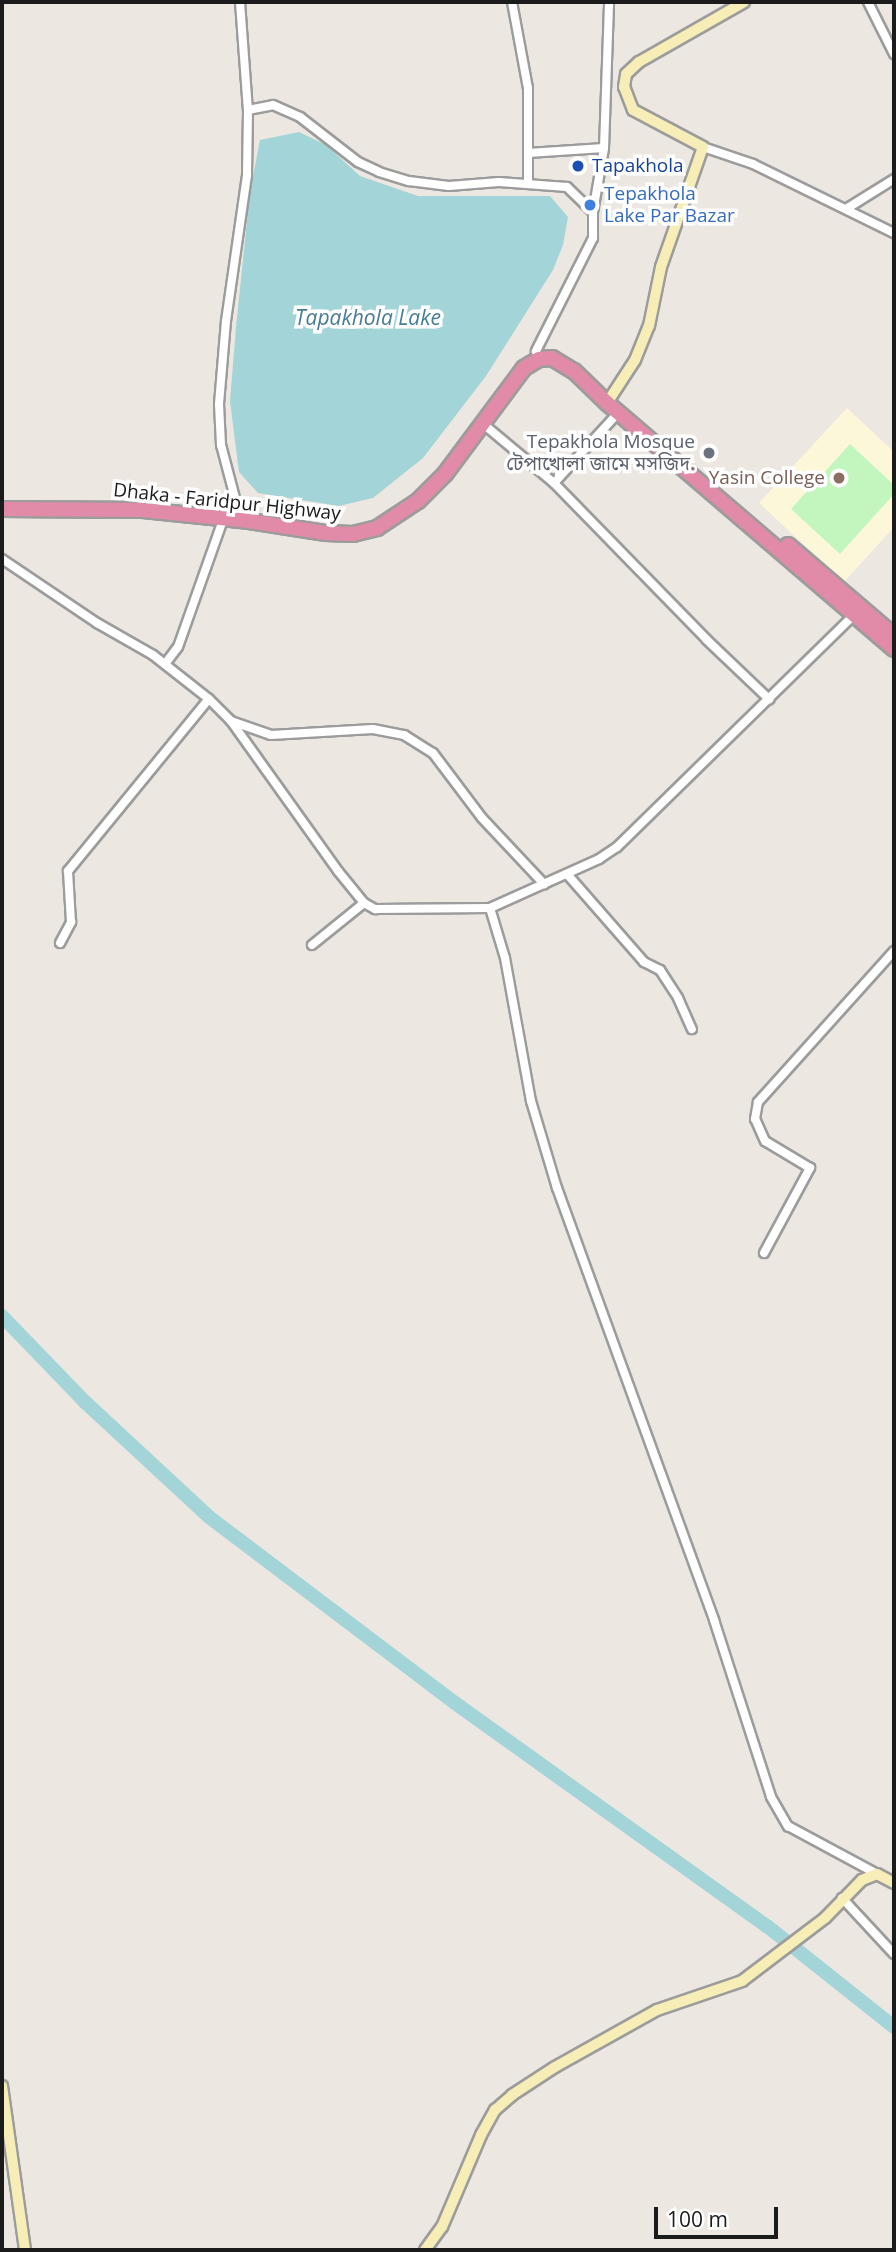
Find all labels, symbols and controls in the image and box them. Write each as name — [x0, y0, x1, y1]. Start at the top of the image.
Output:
place label: Tapakhola — [592, 155, 684, 177]
marker: Tapakhola — [570, 158, 586, 174]
place label: Tepakhola Lake Par Bazar — [604, 183, 735, 227]
marker: Tepakhola Lake Par Bazar — [582, 197, 598, 213]
water label: Tapakhola Lake — [295, 304, 441, 330]
place label: Tepakhola Mosque টেপাখোলা জামে মসজিদ. — [506, 431, 695, 475]
marker: Tepakhola Mosque টেপাখোলা জামে মসজিদ. — [701, 445, 717, 461]
place label: Yasin College — [709, 467, 825, 489]
marker: Yasin College — [831, 470, 847, 486]
street label: Dhaka - Faridpur Highway — [112, 479, 342, 525]
scale bar — [658, 2192, 782, 2236]
text: 100 m — [667, 2205, 728, 2233]

